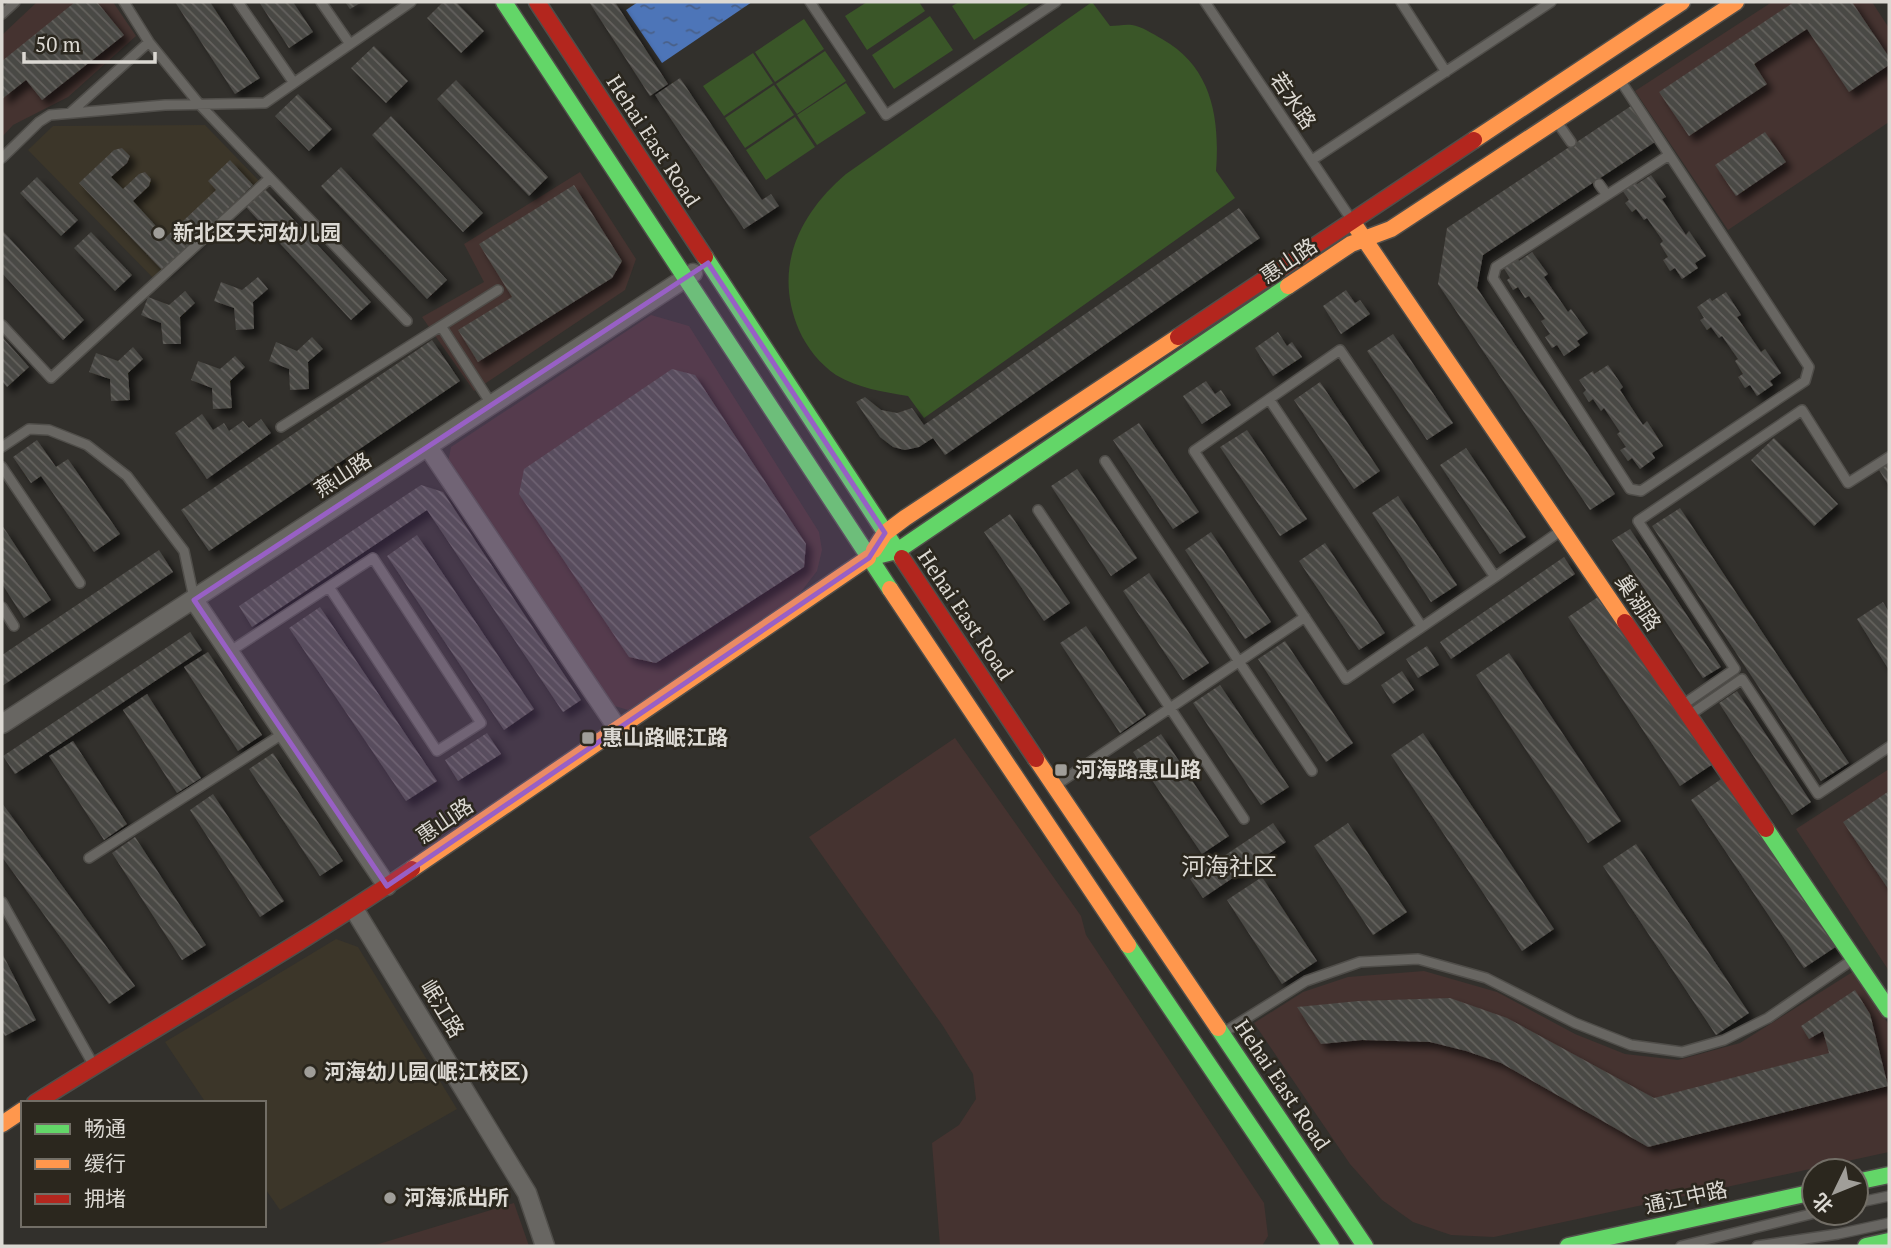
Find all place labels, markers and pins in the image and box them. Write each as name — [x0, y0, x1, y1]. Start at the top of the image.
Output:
place label: 新北区天河幼儿园 — [173, 218, 341, 246]
marker: 新北区天河幼儿园 — [151, 225, 167, 241]
place label: 惠山路岷江路 — [602, 723, 728, 751]
marker: 惠山路岷江路 — [580, 730, 596, 746]
place label: 河海路惠山路 — [1075, 755, 1201, 783]
marker: 河海路惠山路 — [1053, 762, 1069, 778]
place label: 河海幼儿园(岷江校区) — [324, 1057, 529, 1085]
marker: 河海幼儿园(岷江校区) — [302, 1064, 318, 1080]
place label: 河海派出所 — [404, 1183, 509, 1211]
marker: 河海派出所 — [382, 1190, 398, 1206]

